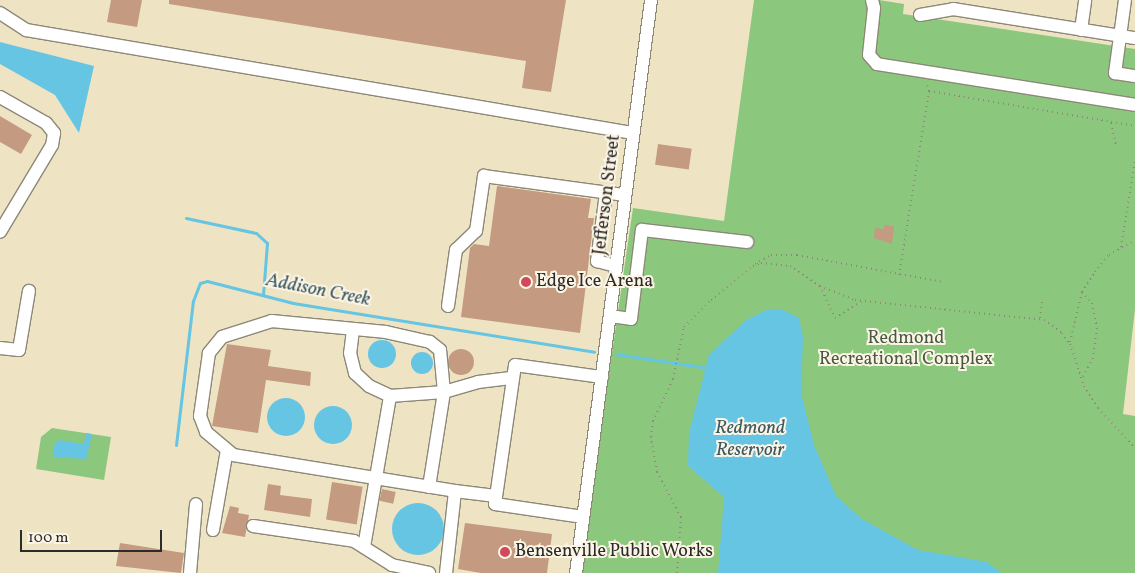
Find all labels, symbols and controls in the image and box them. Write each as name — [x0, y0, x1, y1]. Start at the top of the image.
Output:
street label: Jefferson Street — [590, 133, 626, 257]
water label: Addison Creek — [264, 270, 372, 312]
place label: Edge Ice Arena — [536, 271, 653, 293]
marker: Edge Ice Arena — [520, 276, 532, 288]
park label: Redmond Recreational Complex — [819, 329, 993, 372]
water label: Redmond Reservoir — [715, 418, 785, 462]
scale bar — [22, 520, 165, 552]
text: 100 m — [28, 528, 68, 549]
place label: Bensenville Public Works — [515, 541, 714, 563]
marker: Bensenville Public Works — [499, 546, 511, 558]

